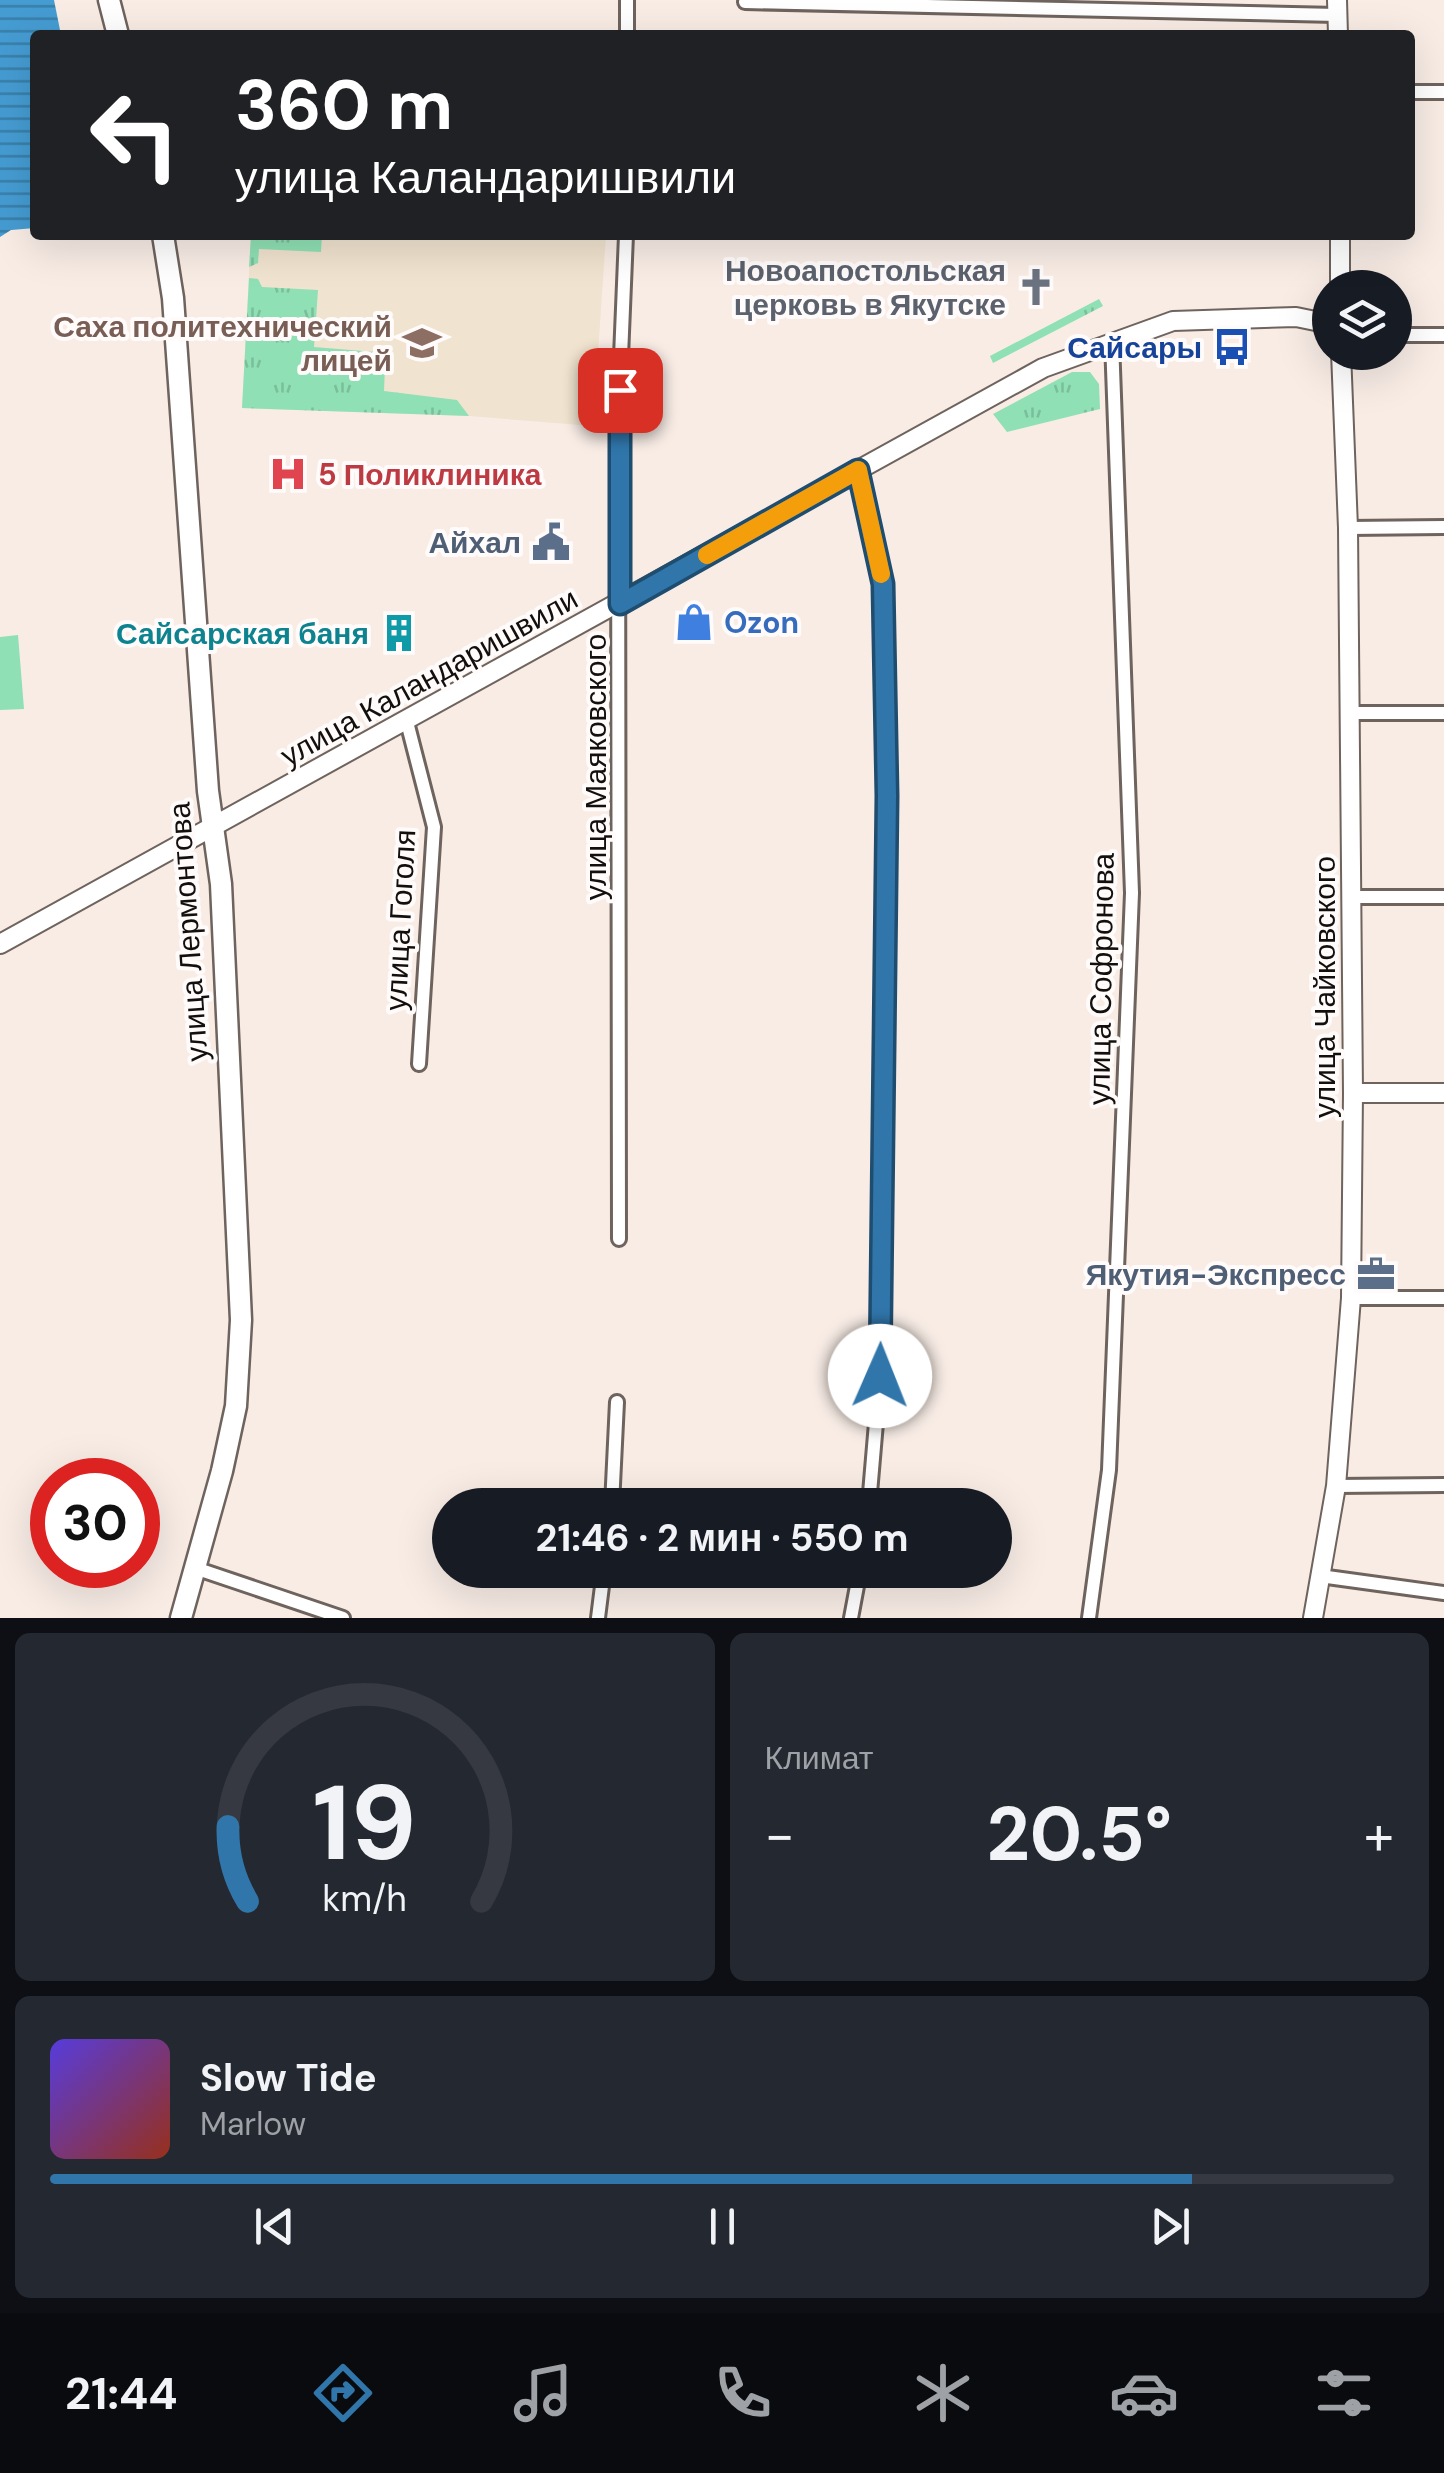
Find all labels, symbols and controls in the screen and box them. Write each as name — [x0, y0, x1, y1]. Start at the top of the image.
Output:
text: 360 m — [235, 60, 453, 151]
icon: left — [70, 70, 200, 200]
text: улица Каландаришвили — [235, 148, 736, 207]
place label: Новоапостольская церковь в Якутске — [725, 251, 1006, 324]
church icon: Новоапостольская церковь в Якутске — [1015, 266, 1057, 308]
map controls — [1312, 270, 1412, 370]
button: layers — [1312, 270, 1412, 370]
place label: Саха политехнический лицей — [53, 307, 392, 380]
school or university icon: Саха политехнический лицей — [401, 322, 443, 364]
bus stop icon: Сайсары — [1211, 326, 1253, 368]
place label: Сайсары — [1067, 328, 1202, 367]
pin — [578, 348, 663, 433]
icon: arrive — [593, 363, 648, 418]
hospital icon: 5 Поликлиника — [267, 453, 309, 495]
place label: 5 Поликлиника — [318, 455, 542, 494]
public building icon: Айхал — [530, 521, 572, 563]
place label: Айхал — [428, 523, 521, 562]
street label: улица Каландаришвили — [273, 579, 585, 775]
shop icon: Ozon — [673, 601, 715, 643]
place label: Ozon — [724, 603, 799, 642]
building icon: Сайсарская баня — [378, 612, 420, 654]
place label: Сайсарская баня — [116, 614, 369, 653]
street label: улица Маяковского — [576, 634, 615, 900]
street label: улица Лермонтова — [159, 801, 217, 1063]
street label: улица Гоголя — [376, 828, 424, 1012]
street label: улица Софронова — [1079, 852, 1123, 1106]
street label: улица Чайковского — [1305, 856, 1344, 1118]
office icon: Якутия-Экспресс — [1355, 1253, 1397, 1295]
place label: Якутия-Экспресс — [1086, 1255, 1346, 1294]
position arrow — [828, 1324, 932, 1428]
speed limit sign: 30 — [30, 1458, 160, 1588]
text: 21:46 · 2 мин · 550 m — [535, 1513, 909, 1563]
text: Климат — [765, 1737, 873, 1779]
text: 19 — [313, 1756, 417, 1891]
text: 20.5° — [986, 1786, 1172, 1883]
text: − — [765, 1799, 795, 1871]
text: + — [1364, 1799, 1394, 1871]
text: km/h — [323, 1876, 407, 1922]
text: Slow Tide — [200, 2053, 377, 2103]
text: Marlow — [200, 2103, 306, 2145]
icon: previous — [247, 2199, 302, 2254]
icon: pause — [695, 2199, 750, 2254]
icon: next — [1143, 2199, 1198, 2254]
icon: directions — [308, 2358, 378, 2428]
icon: music — [508, 2358, 578, 2428]
icon: phone — [708, 2358, 778, 2428]
icon: climate — [908, 2358, 978, 2428]
icon: car — [1109, 2358, 1179, 2428]
icon: filters — [1309, 2358, 1379, 2428]
text: 21:44 — [65, 2364, 177, 2423]

